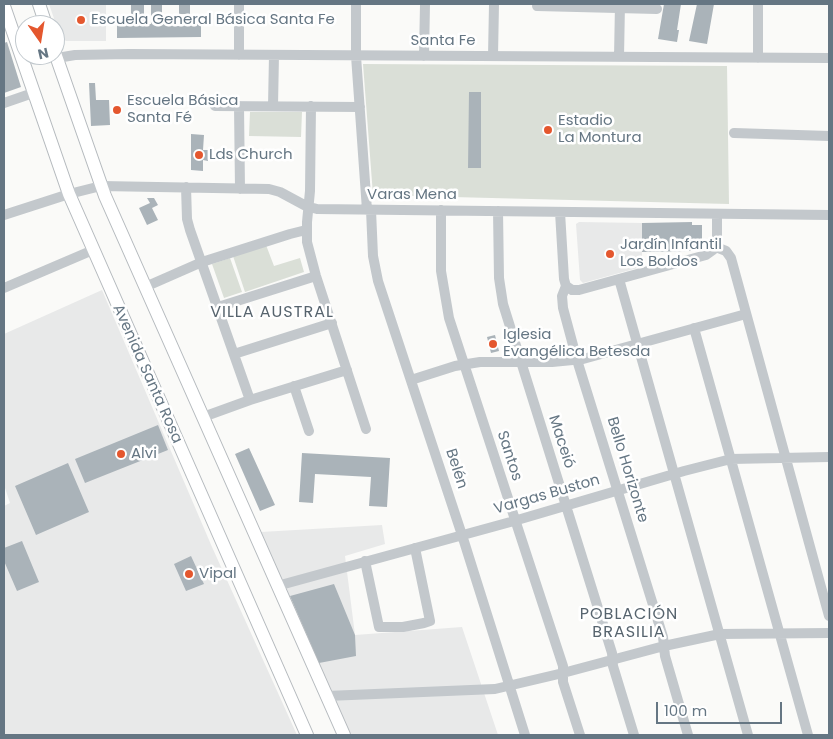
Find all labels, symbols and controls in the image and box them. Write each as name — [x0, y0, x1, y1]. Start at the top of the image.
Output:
place label: Escuela General Básica Santa Fe — [91, 11, 335, 29]
marker: Escuela General Básica Santa Fe — [75, 14, 87, 26]
north arrow — [15, 15, 65, 65]
street label: Santa Fe — [410, 32, 476, 50]
text: N — [36, 43, 51, 65]
place label: Escuela Básica Santa Fé — [127, 92, 238, 127]
marker: Escuela Básica Santa Fé — [111, 104, 123, 116]
place label: Estadio La Montura — [558, 112, 642, 147]
marker: Estadio La Montura — [542, 124, 554, 136]
place label: Lds Church — [209, 146, 293, 164]
marker: Lds Church — [193, 149, 205, 161]
street label: Varas Mena — [367, 186, 457, 204]
place label: Jardín Infantil Los Boldos — [620, 236, 722, 271]
marker: Jardín Infantil Los Boldos — [604, 248, 616, 260]
street label: Avenida Santa Rosa — [108, 302, 186, 446]
district label: VILLA AUSTRAL — [209, 303, 335, 323]
place label: Iglesia Evangélica Betesda — [503, 326, 650, 361]
marker: Iglesia Evangélica Betesda — [487, 338, 499, 350]
street label: Maceió — [544, 413, 578, 471]
street label: Bello Horizonte — [602, 415, 652, 525]
street label: Santos — [492, 429, 526, 483]
place label: Alvi — [131, 445, 157, 463]
street label: Belén — [441, 447, 471, 491]
marker: Alvi — [115, 448, 127, 460]
street label: Vargas Buston — [492, 471, 602, 519]
place label: Vipal — [199, 565, 237, 583]
marker: Vipal — [183, 568, 195, 580]
district label: POBLACIÓN BRASILIA — [579, 605, 679, 643]
scale bar — [658, 692, 784, 724]
text: 100 m — [664, 700, 707, 721]

